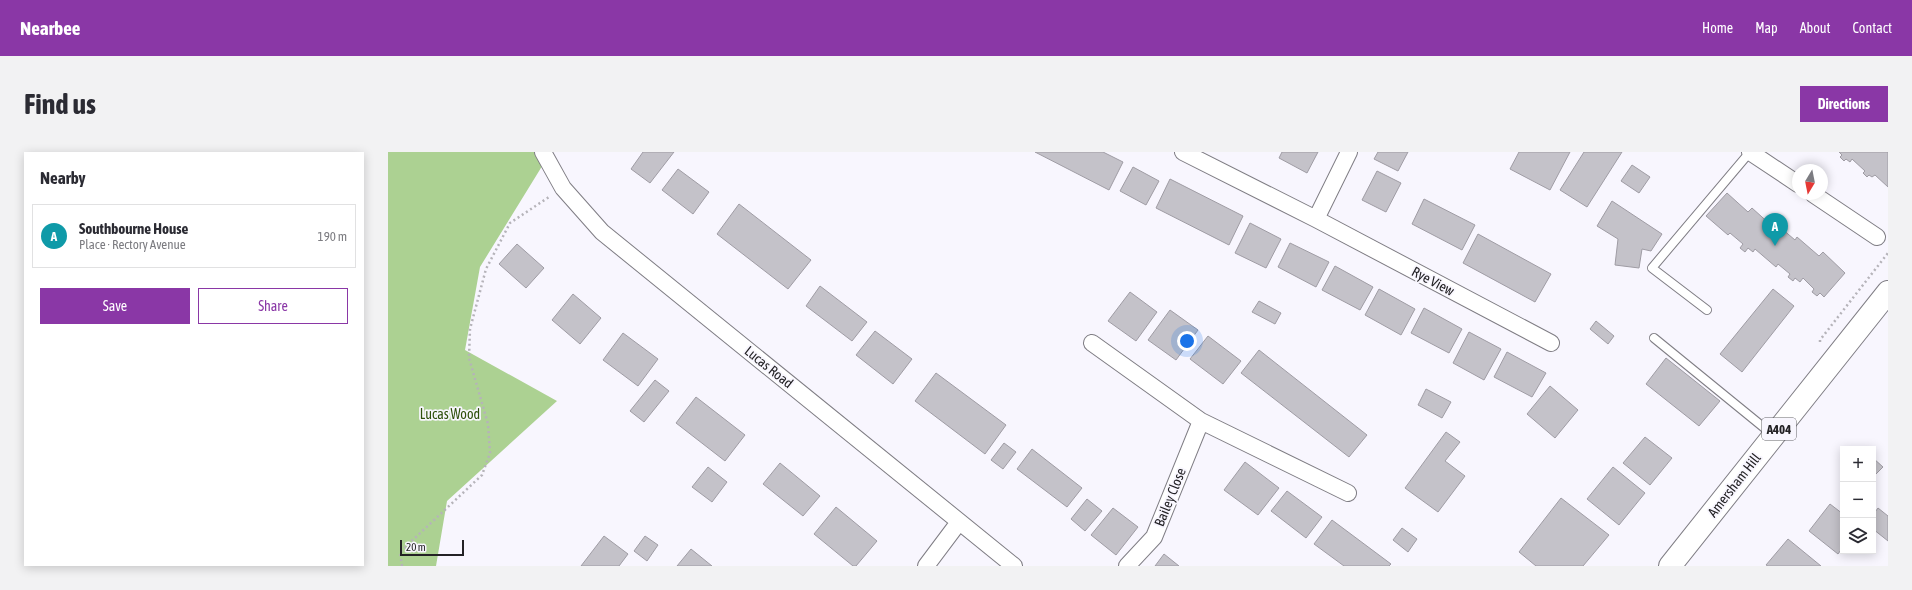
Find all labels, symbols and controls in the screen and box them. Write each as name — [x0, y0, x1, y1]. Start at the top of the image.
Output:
text: Nearbee — [20, 17, 80, 39]
text: Home — [1702, 20, 1733, 36]
text: Map — [1755, 20, 1778, 36]
text: About — [1800, 20, 1831, 36]
text: Contact — [1853, 20, 1892, 36]
button: Directions — [1800, 86, 1888, 122]
text: Find us — [24, 88, 96, 120]
north arrow — [1792, 164, 1828, 200]
text: Nearby — [40, 168, 86, 188]
pin: A — [1762, 213, 1788, 246]
text: Southbourne House — [79, 220, 188, 237]
text: A — [51, 229, 57, 244]
text: 190 m — [318, 229, 347, 244]
text: Place · Rectory Avenue — [79, 237, 186, 252]
street label: Rye View — [1409, 263, 1457, 299]
button: Save — [40, 288, 190, 324]
button: Share — [198, 288, 348, 324]
your location — [1177, 331, 1197, 351]
street label: Lucas Road — [742, 343, 796, 391]
park label: Lucas Wood — [420, 406, 480, 422]
road number: A404 — [1762, 418, 1796, 440]
map controls — [1840, 446, 1876, 554]
button: + — [1840, 446, 1876, 482]
street label: Amersham Hill — [1704, 450, 1764, 520]
street label: Bailey Close — [1151, 465, 1189, 529]
button: − — [1840, 482, 1876, 518]
button: layers — [1840, 518, 1876, 554]
scale bar — [400, 538, 464, 557]
text: 20 m — [406, 541, 426, 553]

